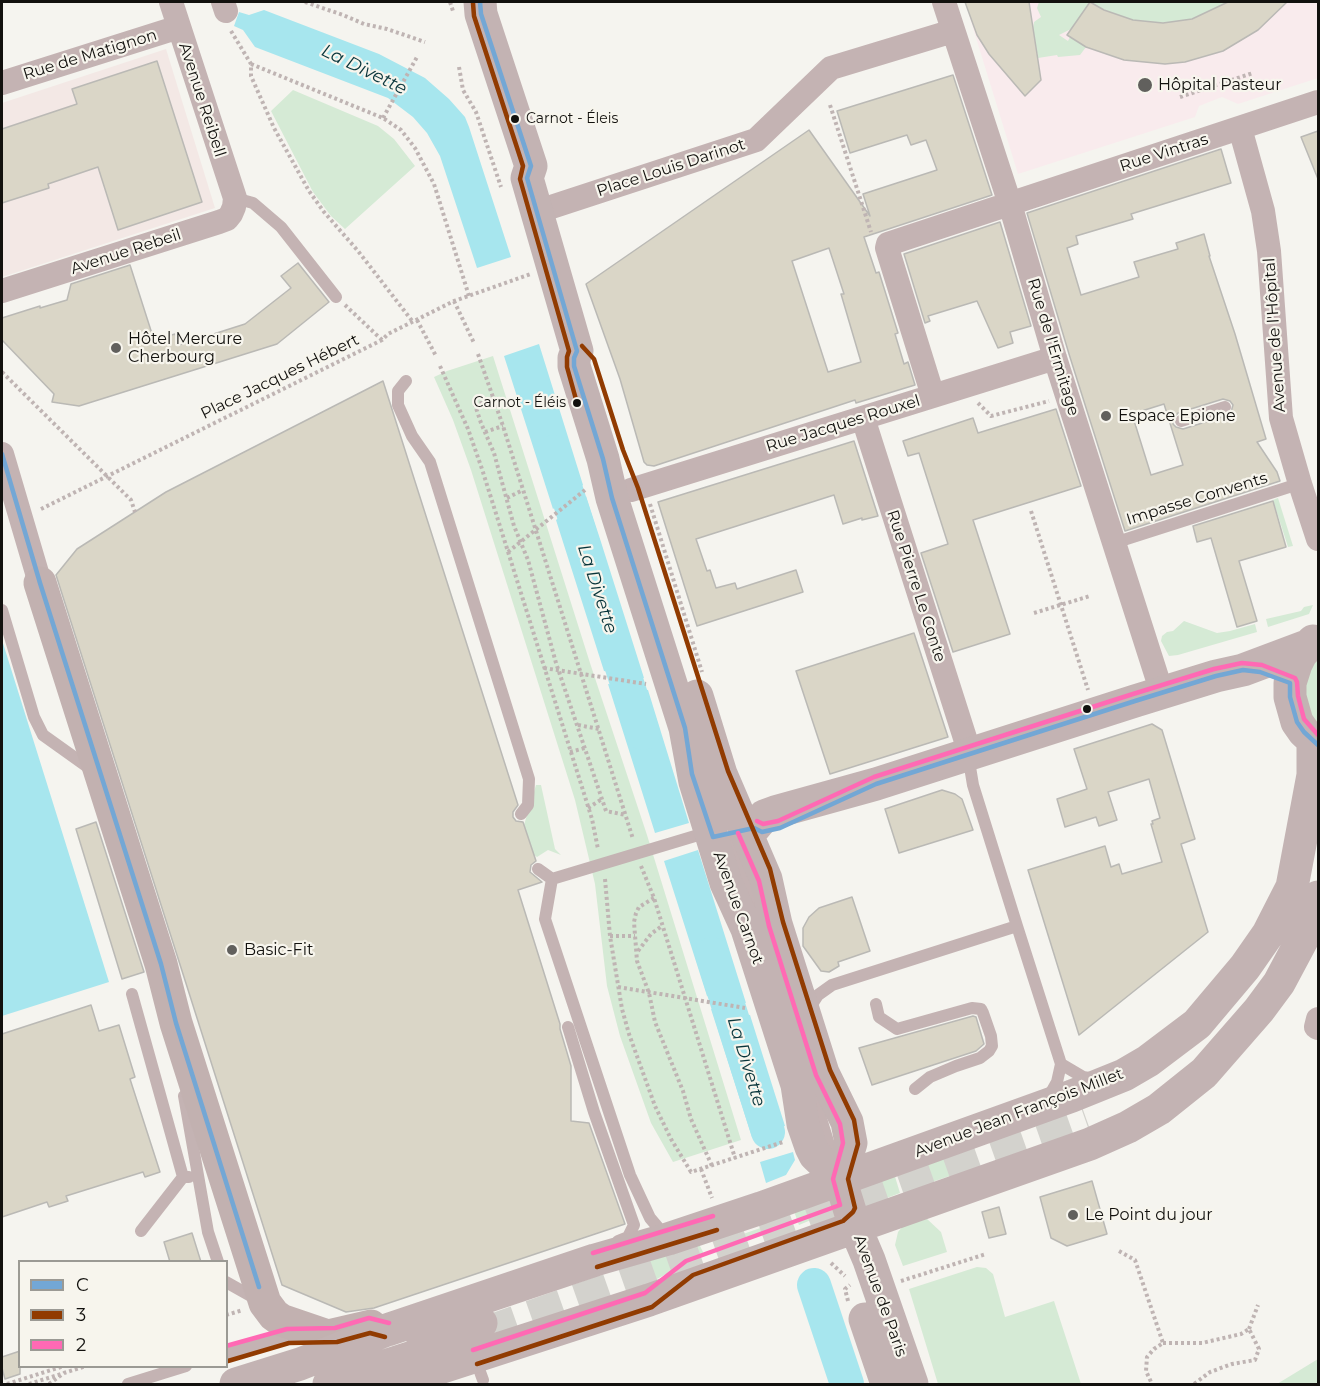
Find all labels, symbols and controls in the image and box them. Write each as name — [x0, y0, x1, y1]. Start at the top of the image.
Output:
street label: Rue de Matignon — [21, 25, 159, 85]
street label: Avenue Reibell — [174, 40, 230, 160]
water label: La Divette — [318, 40, 410, 100]
place label: Hôpital Pasteur — [1158, 75, 1282, 95]
marker: Hôpital Pasteur — [1136, 76, 1154, 94]
place label: Carnot - Éleis — [526, 111, 618, 127]
marker: Carnot - Éleis — [509, 113, 521, 125]
street label: Rue Vintras — [1117, 130, 1211, 176]
street label: Place Louis Darinot — [594, 135, 748, 201]
street label: Avenue Rebeil — [68, 225, 184, 279]
street label: Avenue de l'Hôpital — [1260, 257, 1290, 413]
street label: Rue de l'Ermitage — [1023, 276, 1083, 418]
place label: Hôtel Mercure Cherbourg — [128, 329, 242, 367]
street label: Place Jacques Hébert — [198, 330, 362, 424]
marker: Hôtel Mercure Cherbourg — [109, 341, 123, 355]
street label: Rue Jacques Rouxel — [764, 391, 922, 457]
place label: Carnot - Éléis — [474, 395, 566, 411]
marker: Carnot - Éléis — [571, 397, 583, 409]
place label: Espace Epione — [1118, 406, 1236, 426]
marker: Espace Epione — [1099, 409, 1113, 423]
street label: Impasse Convents — [1124, 468, 1270, 530]
street label: Rue Pierre Le Conte — [882, 508, 950, 664]
water label: La Divette — [572, 542, 622, 636]
unlabelled marker — [1081, 703, 1093, 715]
street label: Avenue Carnot — [709, 849, 767, 967]
place label: Basic-Fit — [244, 940, 313, 960]
marker: Basic-Fit — [225, 943, 239, 957]
water label: La Divette — [722, 1015, 770, 1109]
street label: Avenue Jean François Millet — [912, 1064, 1126, 1162]
place label: Le Point du jour — [1085, 1205, 1213, 1225]
marker: Le Point du jour — [1066, 1208, 1080, 1222]
street label: Avenue de Paris — [849, 1232, 911, 1360]
legend — [18, 1260, 228, 1368]
text: C — [76, 1274, 89, 1296]
text: 3 — [76, 1304, 86, 1326]
text: 2 — [76, 1334, 86, 1356]

